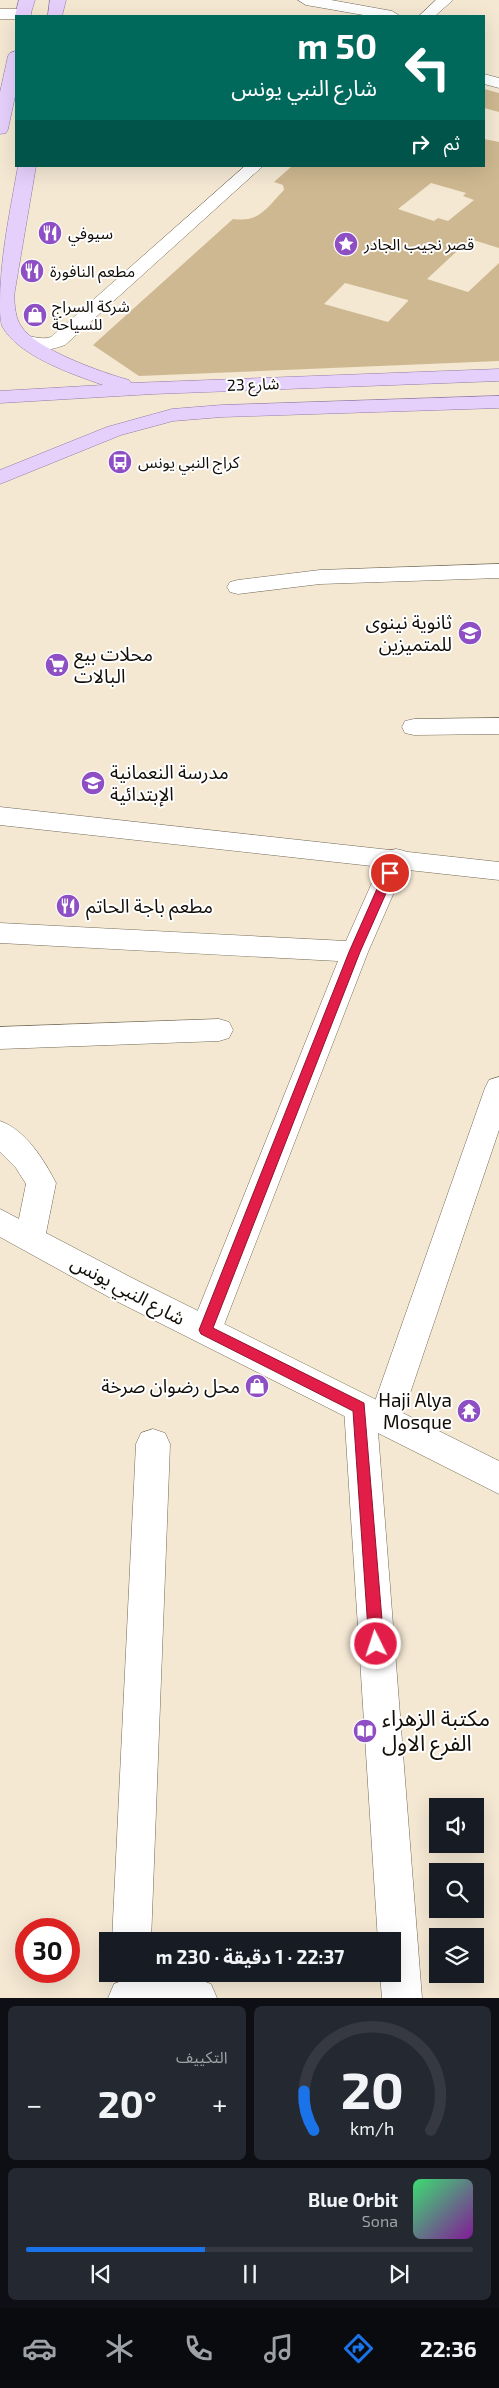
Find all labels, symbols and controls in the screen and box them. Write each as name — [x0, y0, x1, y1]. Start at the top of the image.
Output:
text: 50 m — [297, 24, 377, 66]
icon: left — [395, 35, 460, 100]
text: شارع النبي يونس — [231, 74, 377, 100]
icon: right — [406, 130, 434, 158]
text: ثم — [444, 131, 460, 154]
restaurant icon: سيوفي — [37, 220, 63, 246]
place label: سيوفي — [68, 223, 113, 246]
place icon: قصر نجيب الجادر — [333, 231, 359, 257]
place label: قصر نجيب الجادر — [363, 234, 474, 254]
restaurant icon: مطعم النافورة — [19, 258, 45, 284]
place label: مطعم النافورة — [50, 261, 135, 284]
place label: شركة السراج للسياحة — [52, 296, 130, 333]
shop icon: شركة السراج للسياحة — [22, 302, 48, 328]
street label: شارع 23 — [226, 373, 280, 398]
bus stop icon: كراج النبي يونس — [107, 449, 133, 475]
place label: كراج النبي يونس — [138, 452, 240, 475]
place label: ثانوية نينوى للمتميزين — [365, 610, 452, 656]
school or university icon: ثانوية نينوى للمتميزين — [457, 620, 483, 646]
place label: محلات بيع البالات — [74, 642, 153, 687]
supermarket icon: محلات بيع البالات — [44, 652, 70, 678]
place label: مدرسة النعمانية الإبتدائية — [110, 760, 229, 807]
school or university icon: مدرسة النعمانية الإبتدائية — [80, 770, 106, 796]
pin — [369, 852, 411, 894]
icon: arrive — [376, 859, 404, 887]
restaurant icon: مطعم باجة الحاتم — [55, 893, 81, 919]
place label: مطعم باجة الحاتم — [86, 894, 213, 921]
street label: شارع النبي يونس — [65, 1250, 189, 1333]
shop icon: محل رضوان صرخة — [244, 1373, 270, 1399]
place label: محل رضوان صرخة — [101, 1374, 240, 1398]
place label: Haji Alya Mosque — [378, 1388, 452, 1433]
temple icon: Haji Alya Mosque — [456, 1398, 482, 1424]
position arrow — [349, 1617, 401, 1669]
place label: مكتبة الزهراء الفرع الاول — [382, 1704, 490, 1760]
library icon: مكتبة الزهراء الفرع الاول — [352, 1718, 378, 1744]
map controls — [429, 1798, 484, 1983]
button: sound — [429, 1798, 484, 1853]
button: search — [429, 1863, 484, 1918]
speed limit sign: 30 — [15, 1918, 80, 1983]
button: layers — [429, 1928, 484, 1983]
text: 22:37 · 1 دقيقة · 230 m — [156, 1945, 344, 1968]
text: التكييف — [176, 2047, 228, 2066]
text: 20 — [341, 2057, 404, 2119]
text: 20° — [98, 2080, 157, 2126]
text: − — [26, 2087, 42, 2121]
text: + — [212, 2087, 228, 2121]
text: km/h — [350, 2117, 394, 2139]
text: Blue Orbit — [308, 2188, 398, 2211]
text: Sona — [362, 2211, 398, 2230]
icon: previous — [87, 2260, 115, 2288]
icon: pause — [236, 2260, 264, 2288]
icon: next — [385, 2260, 413, 2288]
icon: car — [22, 2331, 57, 2366]
icon: climate — [102, 2331, 137, 2366]
icon: phone — [181, 2331, 216, 2366]
icon: music — [261, 2331, 296, 2366]
icon: directions — [341, 2331, 376, 2366]
text: 22:36 — [420, 2335, 477, 2361]

